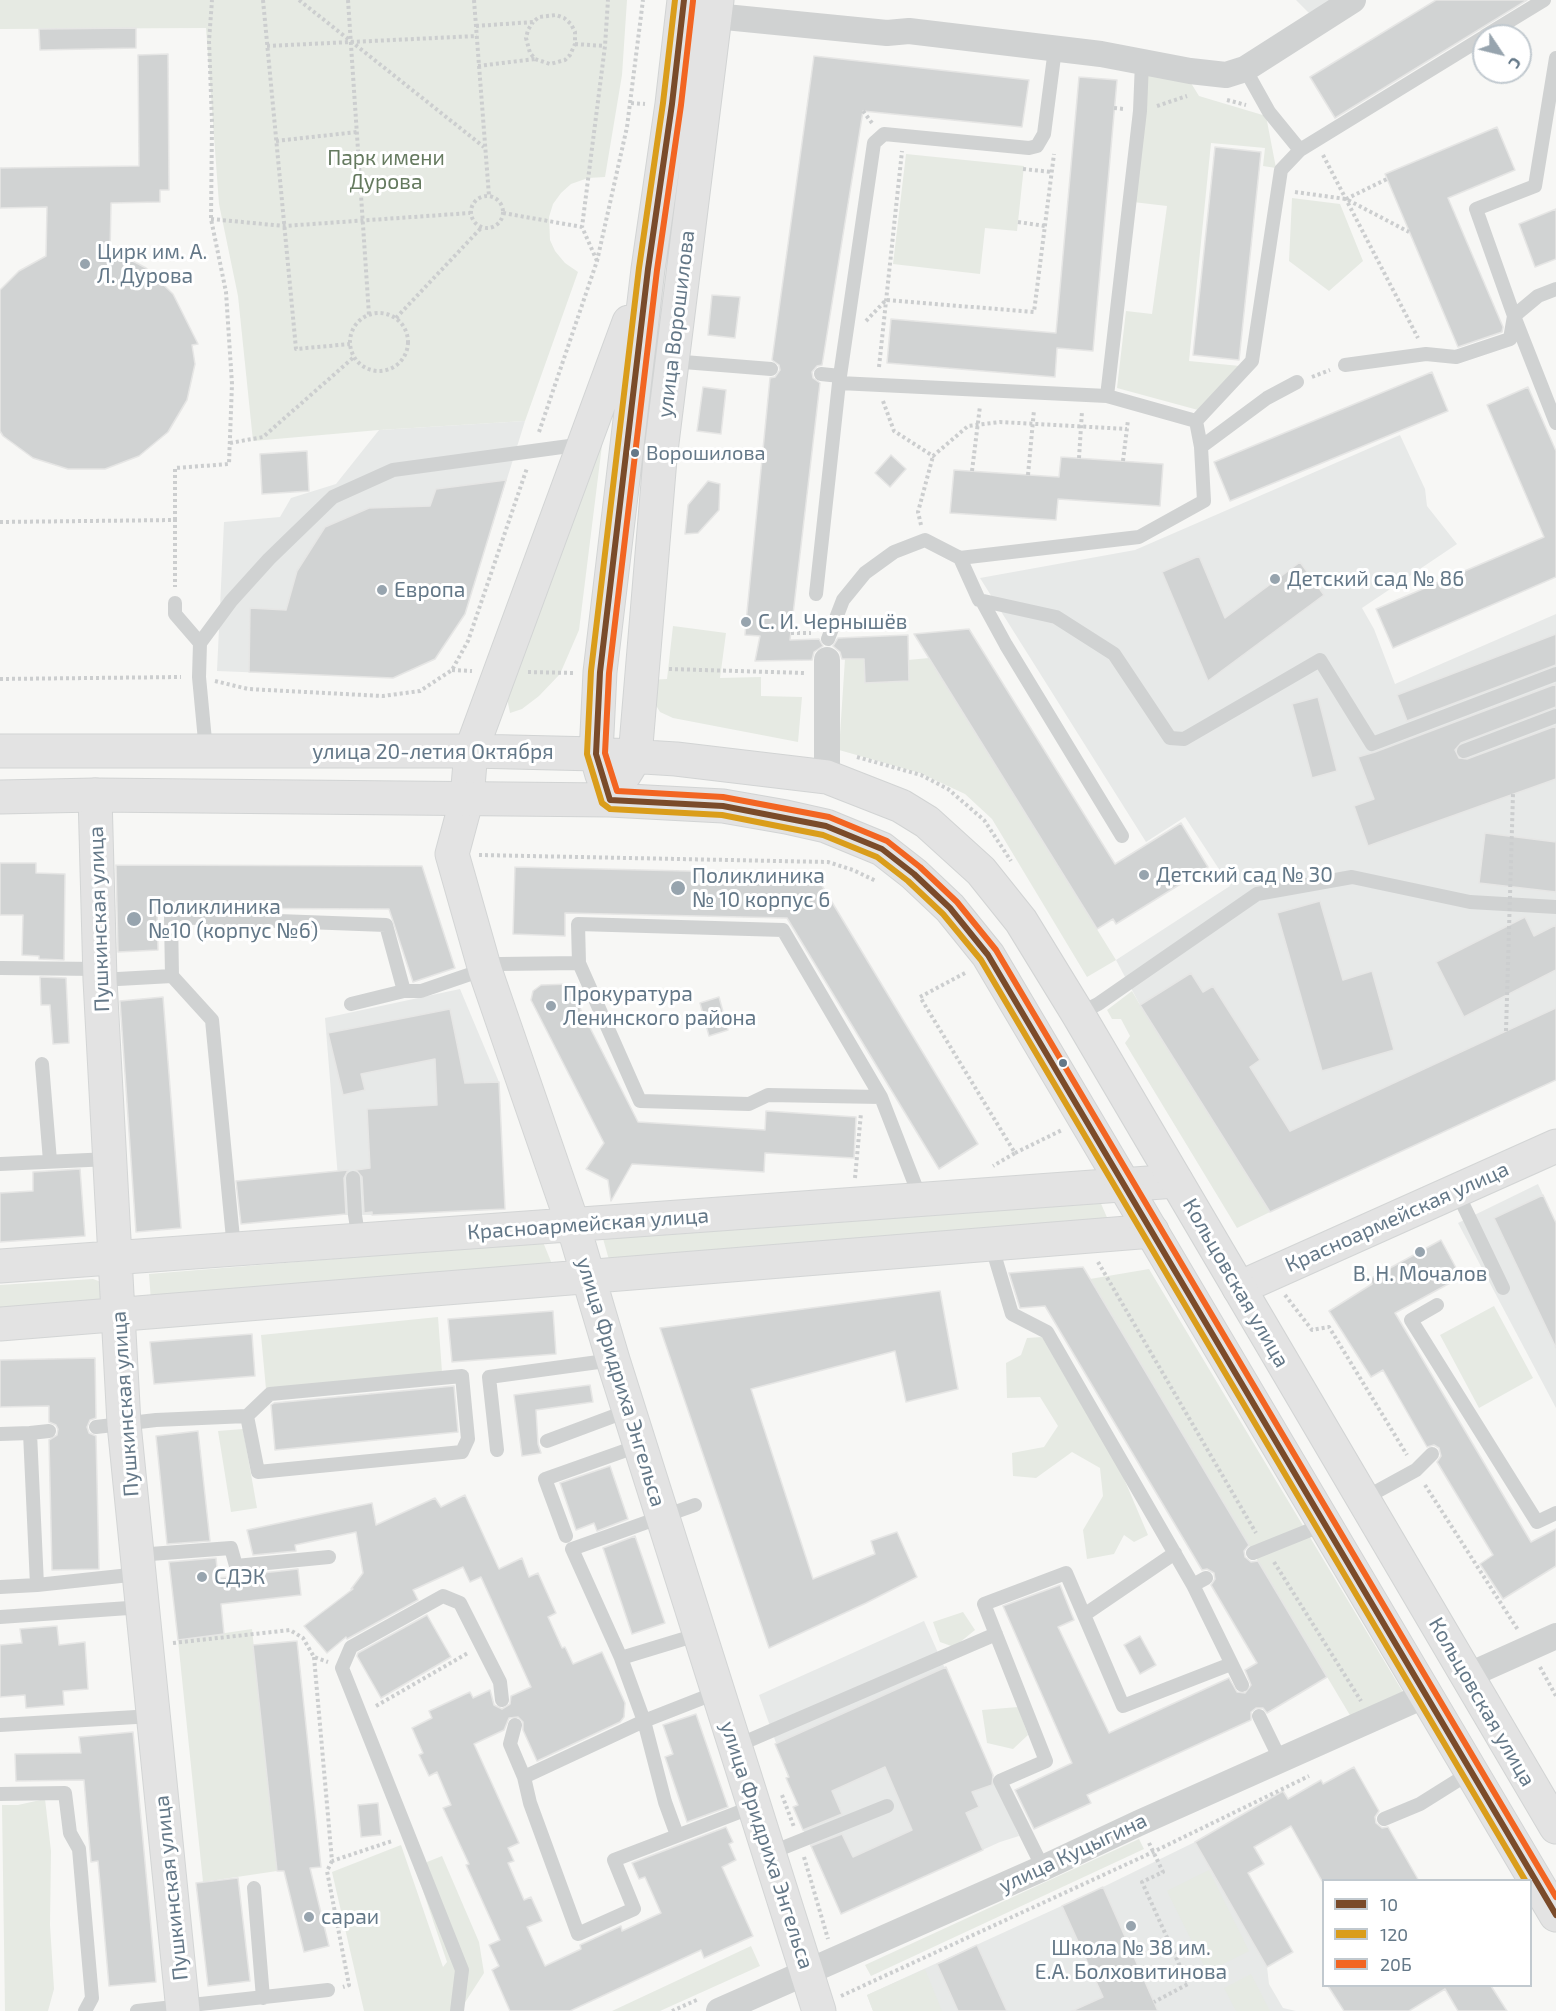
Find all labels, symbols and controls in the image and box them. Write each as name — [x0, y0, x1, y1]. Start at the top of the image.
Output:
north arrow — [1472, 24, 1532, 84]
text: С — [1505, 54, 1526, 73]
park label: Парк имени Дурова — [327, 145, 445, 195]
street label: улица Ворошилова — [652, 229, 700, 419]
place label: Цирк им. А. Л. Дурова — [97, 239, 207, 289]
marker: Цирк им. А. Л. Дурова — [78, 257, 92, 271]
place label: Ворошилова — [646, 441, 766, 465]
marker: Ворошилова — [629, 447, 641, 459]
place label: Детский сад № 86 — [1287, 566, 1464, 592]
marker: Детский сад № 86 — [1268, 572, 1282, 586]
place label: Европа — [394, 577, 465, 603]
marker: Европа — [375, 583, 389, 597]
place label: С. И. Чернышёв — [758, 609, 907, 635]
marker: С. И. Чернышёв — [739, 615, 753, 629]
street label: улица 20-летия Октября — [312, 739, 554, 765]
street label: Пушкинская улица — [83, 826, 115, 1012]
place label: Детский сад № 30 — [1156, 862, 1333, 888]
place label: Поликлиника № 10 корпус 6 — [692, 863, 830, 913]
marker: Детский сад № 30 — [1137, 868, 1151, 882]
marker: Поликлиника № 10 корпус 6 — [669, 879, 687, 897]
place label: Поликлиника №10 (корпус №6) — [148, 894, 318, 944]
marker: Поликлиника №10 (корпус №6) — [125, 910, 143, 928]
place label: Прокуратура Ленинского района — [563, 981, 756, 1031]
marker: Прокуратура Ленинского района — [544, 999, 558, 1013]
unlabelled marker — [1057, 1057, 1069, 1069]
street label: Красноармейская улица — [1281, 1156, 1513, 1278]
street label: Кольцовская улица — [1177, 1194, 1295, 1372]
street label: Красноармейская улица — [466, 1203, 710, 1245]
marker: В. Н. Мочалов — [1413, 1245, 1427, 1259]
street label: улица Фридриха Энгельса — [571, 1254, 671, 1510]
place label: В. Н. Мочалов — [1353, 1261, 1487, 1287]
street label: Пушкинская улица — [106, 1310, 144, 1498]
place label: СДЭК — [214, 1564, 265, 1590]
marker: СДЭК — [195, 1570, 209, 1584]
street label: Кольцовская улица — [1423, 1613, 1541, 1791]
street label: улица Фридриха Энгельса — [715, 1718, 819, 1972]
street label: Пушкинская улица — [149, 1794, 193, 1982]
street label: улица Куцыгина — [995, 1808, 1151, 1898]
legend — [1322, 1879, 1532, 1987]
text: 10 — [1380, 1893, 1398, 1915]
place label: сараи — [321, 1904, 379, 1930]
marker: сараи — [302, 1910, 316, 1924]
marker: Школа № 38 им. Е.А. Болховитинова — [1124, 1919, 1138, 1933]
text: 120 — [1380, 1923, 1408, 1945]
place label: Школа № 38 им. Е.А. Болховитинова — [1035, 1935, 1227, 1985]
text: 20Б — [1380, 1953, 1412, 1975]

